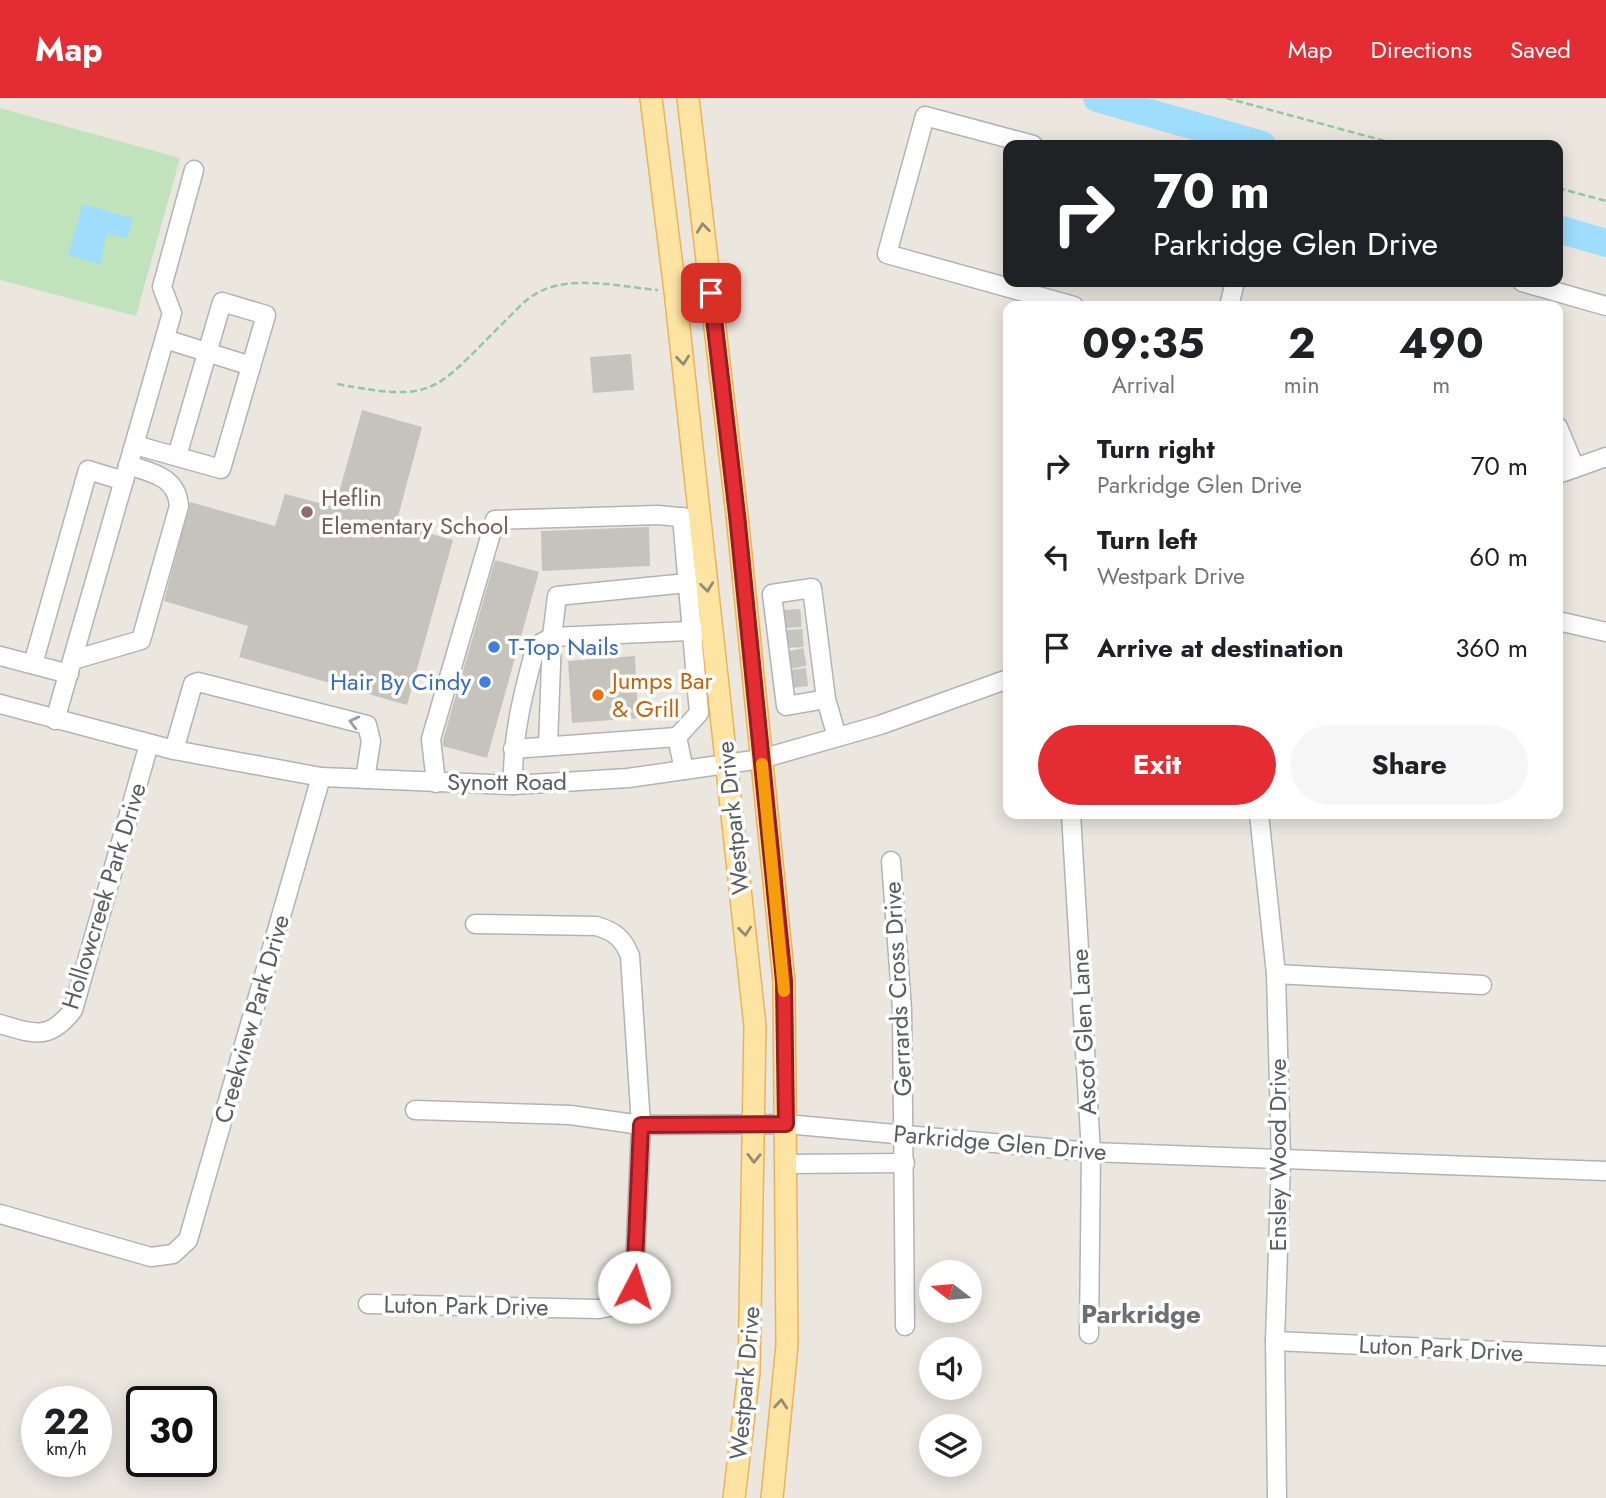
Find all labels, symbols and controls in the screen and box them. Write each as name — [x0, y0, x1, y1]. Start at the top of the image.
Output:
text: Map — [35, 26, 103, 73]
text: Map — [1288, 32, 1333, 67]
text: Directions — [1371, 32, 1472, 67]
text: Saved — [1510, 32, 1571, 67]
text: 70 m — [1153, 156, 1270, 226]
icon: right — [1038, 168, 1129, 259]
text: Parkridge Glen Drive — [1153, 221, 1438, 267]
one-way arrow — [696, 223, 711, 234]
pin — [681, 263, 741, 323]
icon: arrive — [692, 274, 730, 312]
text: 09:35 — [1082, 313, 1205, 374]
text: 2 — [1288, 313, 1315, 374]
text: 490 — [1399, 313, 1484, 374]
one-way arrow — [675, 355, 690, 366]
text: Arrival — [1112, 368, 1175, 402]
text: min — [1284, 368, 1320, 402]
text: m — [1432, 368, 1450, 402]
text: Turn right — [1097, 430, 1215, 468]
icon: right — [1038, 447, 1076, 485]
text: 70 m — [1471, 447, 1528, 485]
text: Parkridge Glen Drive — [1097, 468, 1302, 502]
place label: Heflin Elementary School — [321, 480, 509, 543]
marker: Heflin Elementary School — [299, 504, 315, 520]
text: Turn left — [1097, 521, 1197, 559]
icon: left — [1038, 538, 1076, 576]
text: 60 m — [1469, 538, 1528, 576]
text: Westpark Drive — [1097, 559, 1245, 593]
one-way arrow — [700, 581, 715, 592]
place label: T-Top Nails — [508, 629, 619, 664]
icon: arrive — [1038, 629, 1076, 667]
text: Arrive at destination — [1097, 629, 1344, 667]
text: 360 m — [1455, 629, 1528, 667]
marker: T-Top Nails — [486, 639, 502, 655]
place label: Jumps Bar & Grill — [609, 663, 714, 726]
place label: Hair By Cindy — [330, 664, 471, 699]
marker: Hair By Cindy — [477, 674, 493, 690]
marker: Jumps Bar & Grill — [590, 687, 606, 703]
one-way arrow — [348, 716, 360, 730]
button: Exit — [1038, 725, 1276, 805]
button: Share — [1290, 725, 1528, 805]
street label: Westpark Drive — [707, 740, 758, 897]
street label: Synott Road — [447, 764, 567, 799]
street label: Hollowcreek Park Drive — [52, 778, 155, 1013]
street label: Gerrards Cross Drive — [874, 881, 921, 1097]
street label: Creekview Park Drive — [205, 910, 298, 1127]
one-way arrow — [737, 925, 752, 936]
street label: Ascot Glen Lane — [1062, 948, 1105, 1116]
street label: Ensley Wood Drive — [1260, 1058, 1295, 1252]
street label: Parkridge Glen Drive — [892, 1116, 1108, 1169]
one-way arrow — [746, 1153, 762, 1163]
position arrow — [597, 1250, 671, 1324]
north arrow — [919, 1260, 982, 1323]
map controls — [919, 1260, 982, 1477]
street label: Luton Park Drive — [383, 1287, 549, 1324]
district label: Parkridge — [1081, 1295, 1201, 1333]
street label: Westpark Drive — [720, 1305, 769, 1461]
street label: Luton Park Drive — [1358, 1327, 1524, 1370]
button: sound — [919, 1337, 982, 1400]
speed limit sign: 30 — [126, 1386, 217, 1477]
text: 22 — [44, 1397, 89, 1447]
one-way arrow — [773, 1398, 788, 1409]
button: layers — [919, 1414, 982, 1477]
text: km/h — [46, 1436, 87, 1462]

